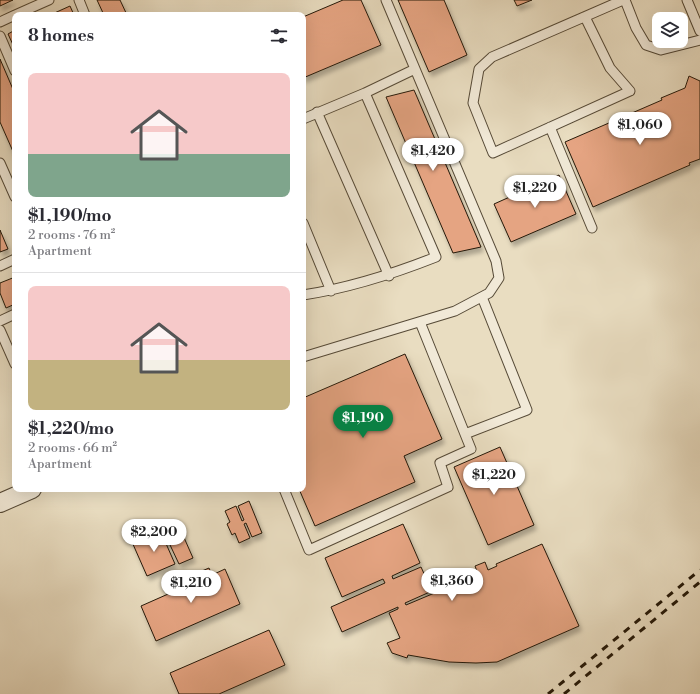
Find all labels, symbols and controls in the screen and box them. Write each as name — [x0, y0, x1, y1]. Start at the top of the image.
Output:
map controls — [652, 12, 688, 48]
button: layers — [652, 12, 688, 48]
text: 8 homes — [28, 25, 94, 47]
icon: filters — [268, 25, 290, 47]
icon: home — [123, 99, 195, 171]
pin: $1,060 — [607, 112, 673, 146]
text: $1,060 — [617, 117, 663, 133]
pin: $1,420 — [400, 138, 466, 172]
text: $1,420 — [411, 143, 455, 159]
pin: $1,220 — [502, 175, 568, 209]
text: $1,220 — [513, 180, 557, 196]
text: $1,190/mo — [28, 205, 112, 227]
text: 2 rooms · 76 m² — [28, 227, 115, 243]
text: Apartment — [28, 243, 92, 259]
icon: home — [123, 312, 195, 384]
pin: $1,190 — [330, 405, 396, 439]
text: $1,190 — [342, 410, 384, 426]
text: $1,220/mo — [28, 418, 114, 440]
text: 2 rooms · 66 m² — [28, 440, 117, 456]
text: Apartment — [28, 456, 92, 472]
pin: $1,220 — [461, 462, 527, 496]
text: $1,220 — [472, 467, 516, 483]
pin: $2,200 — [121, 519, 187, 553]
text: $2,200 — [131, 524, 177, 540]
pin: $1,360 — [419, 568, 485, 602]
pin: $1,210 — [158, 570, 224, 604]
text: $1,360 — [430, 573, 474, 589]
text: $1,210 — [170, 575, 212, 591]

